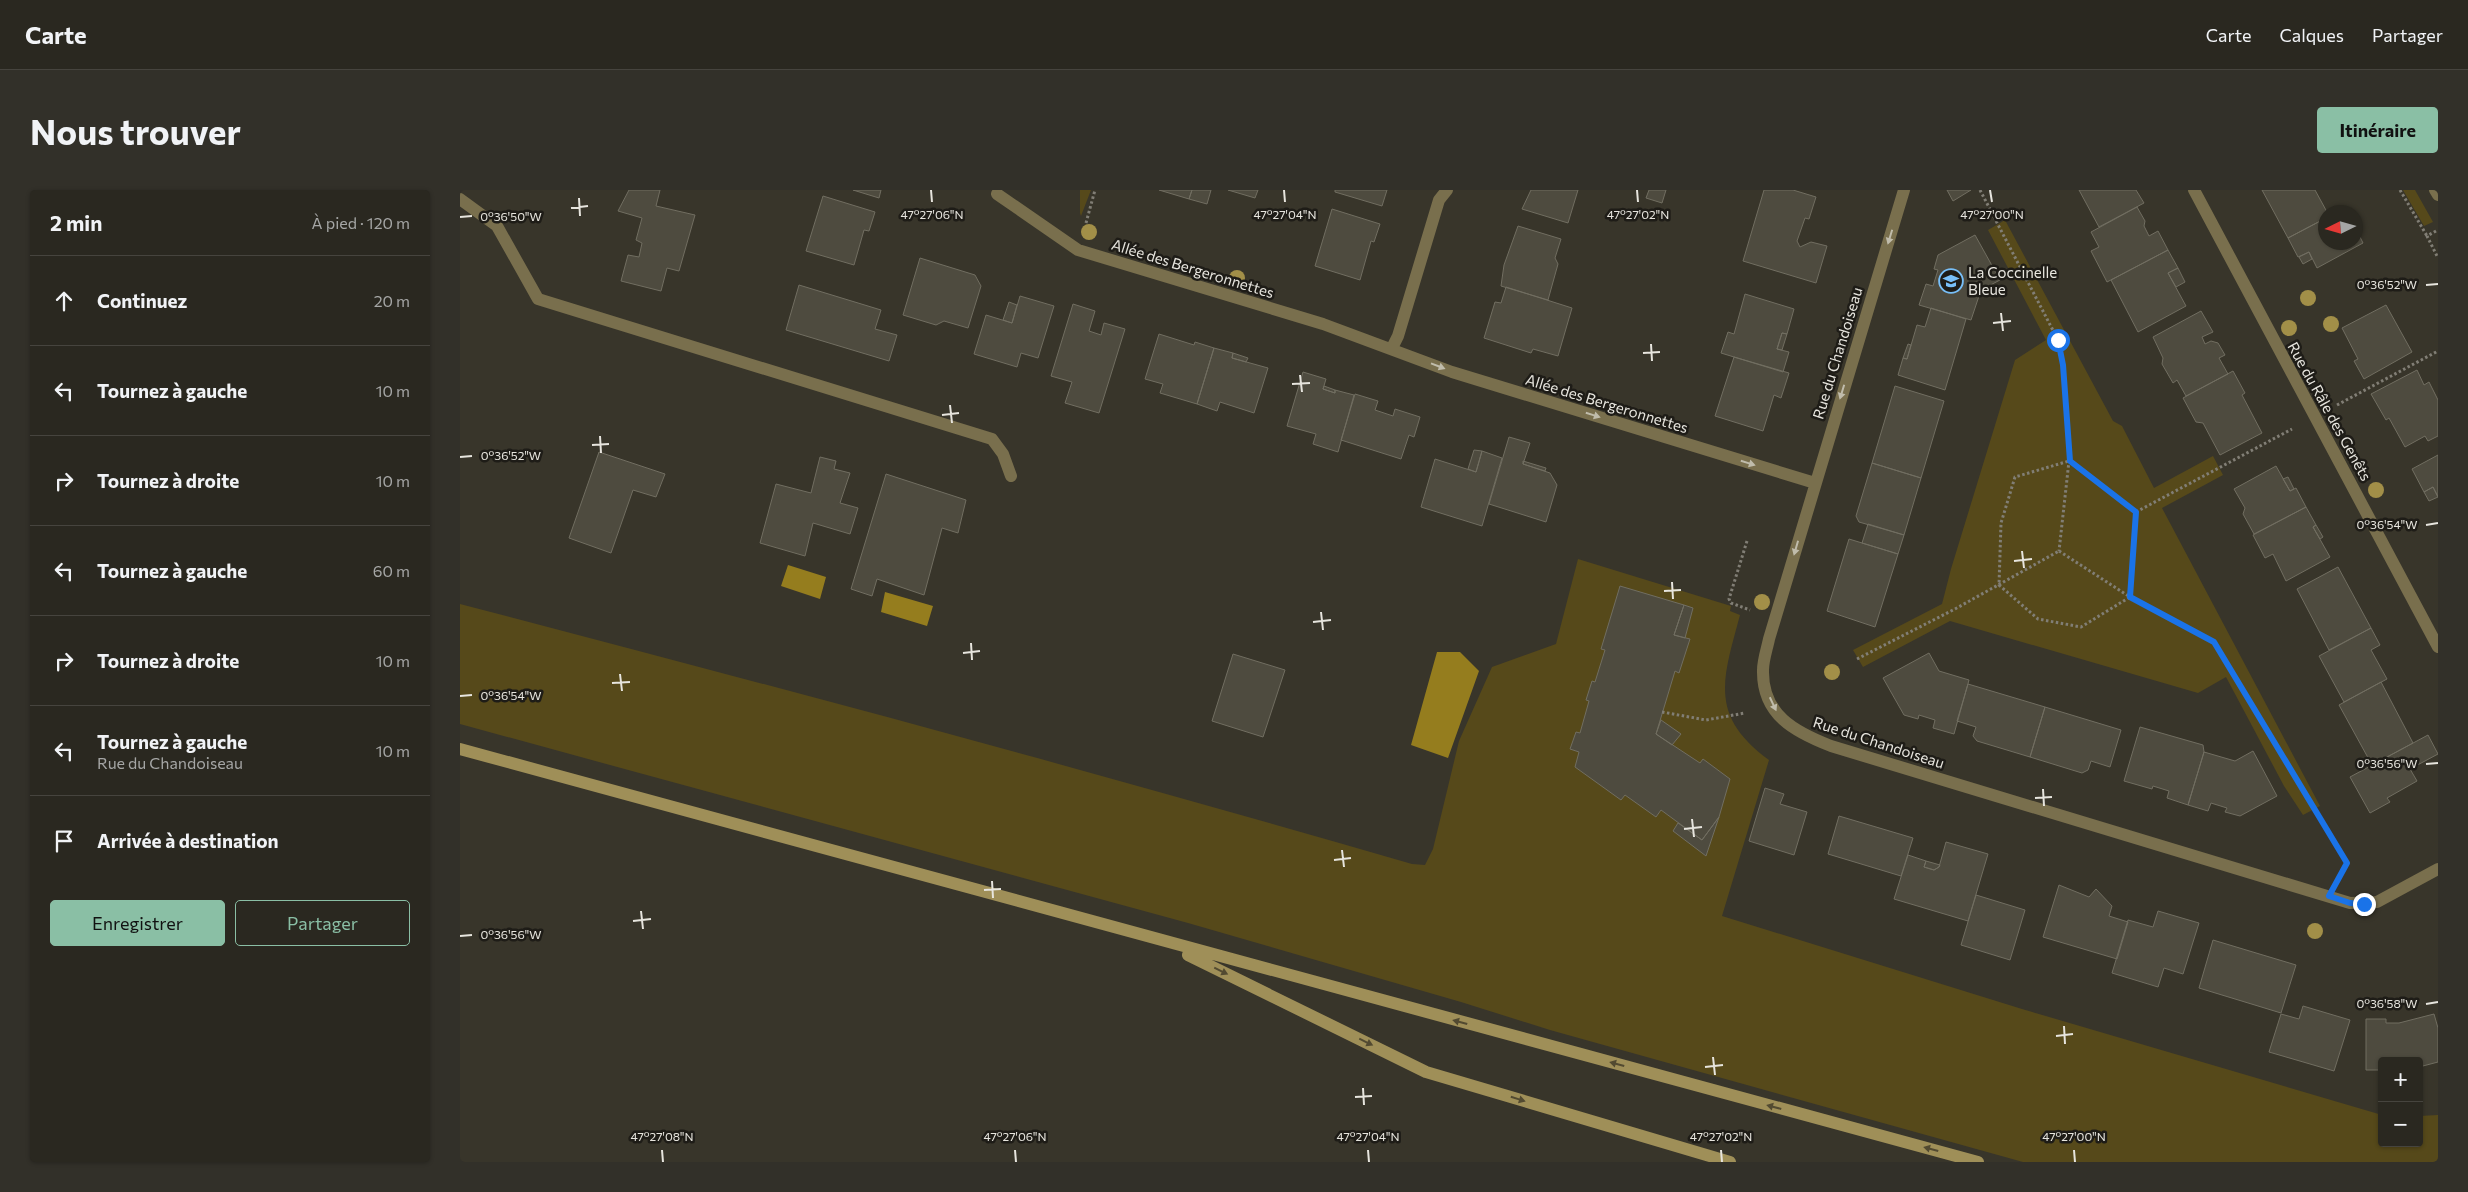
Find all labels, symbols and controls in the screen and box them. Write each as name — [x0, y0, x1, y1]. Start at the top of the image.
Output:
text: Carte — [25, 20, 87, 49]
text: Carte — [2206, 24, 2251, 46]
text: Calques — [2279, 24, 2344, 46]
text: Partager — [2372, 24, 2443, 46]
button: Itinéraire — [2317, 107, 2438, 153]
text: Nous trouver — [30, 109, 241, 152]
north arrow — [2318, 205, 2363, 250]
text: 47°27'06"N — [900, 207, 964, 221]
text: 47°27'04"N — [1254, 207, 1316, 221]
text: 47°27'02"N — [1607, 207, 1669, 221]
text: 47°27'00"N — [1960, 207, 2024, 221]
text: 0°36'50"W — [480, 209, 542, 223]
text: 2 min — [50, 210, 102, 235]
text: À pied · 120 m — [312, 213, 410, 232]
one-way arrow — [1885, 229, 1893, 244]
street label: Allée des Bergeronnettes — [1110, 235, 1277, 301]
place label: La Coccinelle Bleue — [1968, 263, 2057, 298]
school or university icon: La Coccinelle Bleue — [1938, 268, 1964, 294]
text: 0°36'52"W — [2357, 277, 2417, 291]
street label: Rue du Chandoiseau — [1808, 285, 1866, 421]
icon: ahead — [50, 287, 78, 315]
text: Continuez — [97, 289, 187, 312]
text: 20 m — [374, 291, 410, 310]
route start — [2047, 329, 2070, 352]
street label: Rue du Râle des Genêts — [2284, 338, 2376, 484]
one-way arrow — [1431, 362, 1446, 370]
street label: Allée des Bergeronnettes — [1524, 370, 1691, 436]
icon: left — [50, 377, 78, 405]
text: Tournez à gauche — [97, 379, 247, 402]
text: 10 m — [376, 381, 410, 400]
one-way arrow — [1838, 385, 1846, 400]
one-way arrow — [1585, 412, 1600, 419]
text: 0°36'52"W — [481, 448, 541, 462]
one-way arrow — [1741, 459, 1756, 467]
icon: right — [50, 467, 78, 495]
text: Tournez à droite — [97, 469, 239, 492]
text: 10 m — [376, 471, 410, 490]
text: 0°36'54"W — [2357, 517, 2417, 531]
one-way arrow — [1792, 540, 1800, 555]
icon: left — [50, 557, 78, 585]
text: Tournez à gauche — [97, 559, 247, 582]
text: 60 m — [373, 561, 410, 580]
icon: right — [50, 647, 78, 675]
text: Tournez à droite — [97, 649, 239, 672]
text: 10 m — [376, 651, 410, 670]
text: 0°36'54"W — [481, 688, 541, 702]
one-way arrow — [1769, 697, 1777, 711]
street label: Rue du Chandoiseau — [1811, 712, 1947, 772]
text: Tournez à gauche — [97, 730, 247, 753]
icon: left — [50, 737, 78, 765]
text: 10 m — [376, 741, 410, 760]
text: Rue du Chandoiseau — [97, 753, 243, 772]
text: 0°36'56"W — [2357, 756, 2417, 770]
icon: arrive — [50, 827, 78, 855]
text: Arrivée à destination — [97, 829, 279, 852]
route end — [2353, 893, 2376, 916]
button: Enregistrer — [50, 900, 225, 946]
button: Partager — [235, 900, 410, 946]
text: 0°36'56"W — [481, 927, 541, 941]
one-way arrow — [1214, 967, 1228, 975]
text: 0°36'58"W — [2357, 996, 2417, 1010]
one-way arrow — [1452, 1018, 1467, 1026]
one-way arrow — [1359, 1038, 1374, 1047]
map controls — [2378, 1057, 2423, 1147]
button: + — [2378, 1057, 2423, 1102]
one-way arrow — [1609, 1060, 1624, 1068]
one-way arrow — [1511, 1096, 1526, 1104]
button: − — [2378, 1102, 2423, 1147]
one-way arrow — [1766, 1103, 1781, 1111]
text: 47°27'08"N — [630, 1129, 694, 1143]
text: 47°27'06"N — [983, 1129, 1047, 1143]
text: 47°27'04"N — [1337, 1129, 1399, 1143]
text: 47°27'02"N — [1690, 1129, 1752, 1143]
text: 47°27'00"N — [2042, 1129, 2106, 1143]
one-way arrow — [1923, 1145, 1938, 1153]

